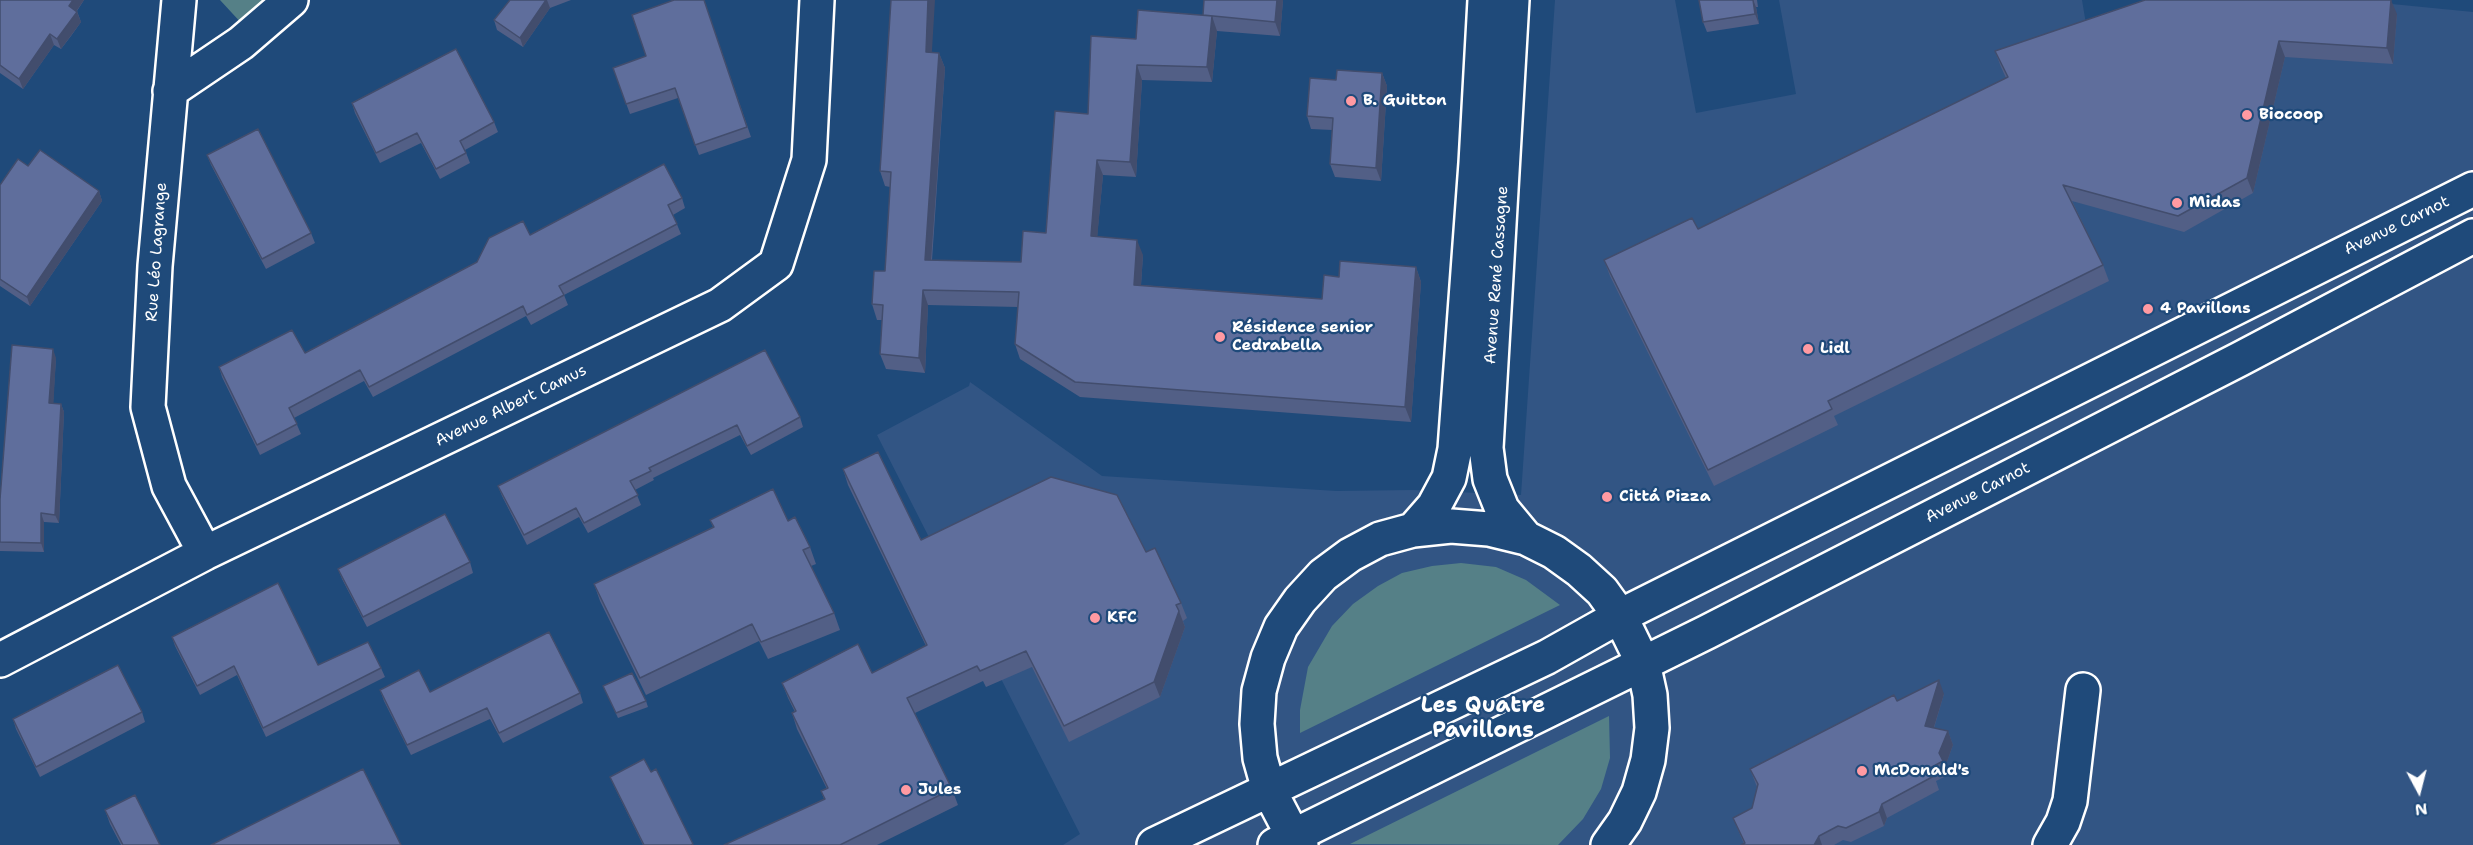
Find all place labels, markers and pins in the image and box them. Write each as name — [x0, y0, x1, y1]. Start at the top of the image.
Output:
place label: B. Guitton — [1363, 91, 1447, 111]
marker: B. Guitton — [1344, 94, 1358, 108]
place label: Biocoop — [2259, 105, 2323, 125]
marker: Biocoop — [2240, 108, 2254, 122]
place label: Midas — [2189, 193, 2241, 213]
marker: Midas — [2170, 196, 2184, 210]
place label: 4 Pavillons — [2160, 299, 2251, 319]
marker: 4 Pavillons — [2141, 302, 2155, 316]
place label: Résidence senior Cedrabella — [1232, 318, 1373, 356]
marker: Résidence senior Cedrabella — [1213, 330, 1227, 344]
place label: Lidl — [1820, 339, 1850, 359]
marker: Lidl — [1801, 342, 1815, 356]
place label: Cittá Pizza — [1619, 487, 1711, 507]
marker: Cittá Pizza — [1600, 490, 1614, 504]
place label: KFC — [1107, 608, 1137, 628]
marker: KFC — [1088, 611, 1102, 625]
place label: McDonald's — [1874, 761, 1969, 781]
marker: McDonald's — [1855, 764, 1869, 778]
place label: Jules — [918, 780, 962, 800]
marker: Jules — [899, 783, 913, 797]

